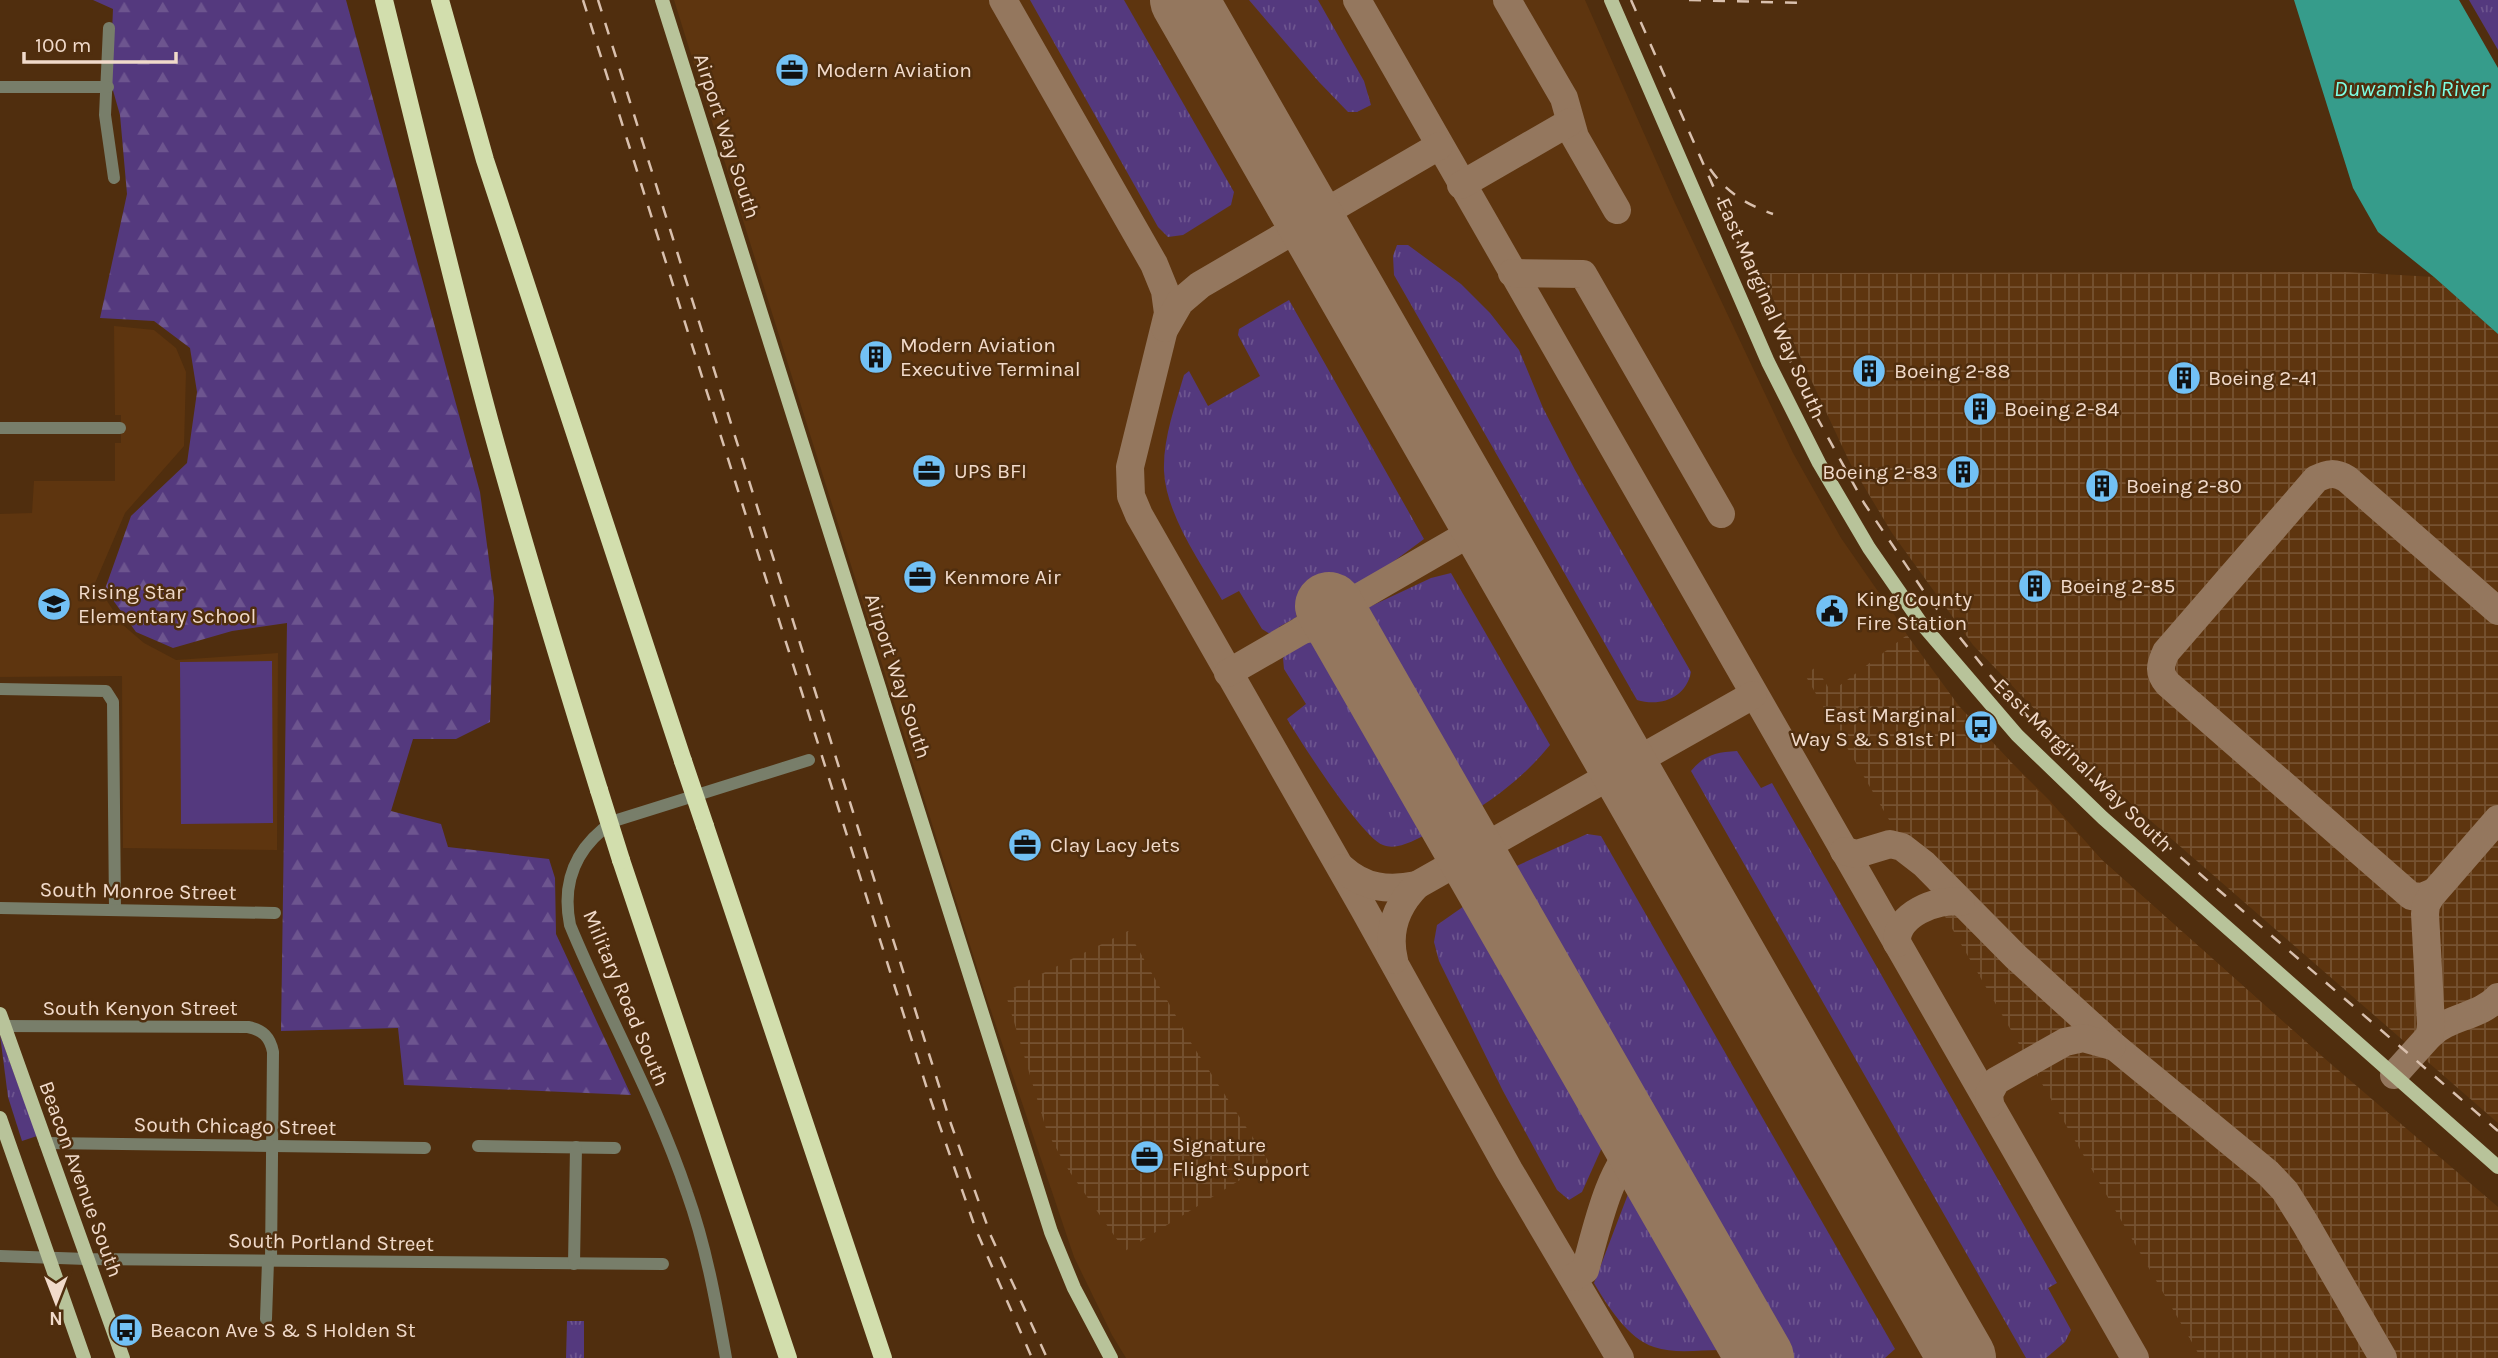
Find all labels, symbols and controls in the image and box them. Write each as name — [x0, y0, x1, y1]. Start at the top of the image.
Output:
scale bar — [24, 21, 177, 65]
text: 100 m — [35, 33, 92, 57]
street label: Airport Way South — [689, 50, 765, 222]
office icon: Modern Aviation — [773, 51, 811, 89]
place label: Modern Aviation — [816, 58, 972, 82]
water label: Duwamish River — [2334, 75, 2489, 102]
street label: East Marginal Way South — [1711, 194, 1831, 422]
place label: Modern Aviation Executive Terminal — [900, 333, 1081, 381]
building icon: Modern Aviation Executive Terminal — [857, 338, 895, 376]
building icon: Boeing 2-88 — [1850, 352, 1888, 390]
place label: Boeing 2-88 — [1894, 359, 2010, 383]
building icon: Boeing 2-41 — [2165, 359, 2203, 397]
place label: Boeing 2-41 — [2208, 366, 2317, 390]
building icon: Boeing 2-84 — [1961, 390, 1999, 428]
place label: Boeing 2-84 — [2004, 397, 2119, 421]
office icon: UPS BFI — [910, 452, 948, 490]
building icon: Boeing 2-83 — [1944, 453, 1982, 491]
place label: UPS BFI — [954, 459, 1027, 483]
place label: Boeing 2-83 — [1822, 460, 1938, 484]
building icon: Boeing 2-80 — [2083, 467, 2121, 505]
place label: Boeing 2-80 — [2126, 474, 2242, 498]
office icon: Kenmore Air — [901, 558, 939, 596]
place label: Kenmore Air — [944, 565, 1061, 589]
building icon: Boeing 2-85 — [2016, 567, 2054, 605]
place label: Boeing 2-85 — [2060, 574, 2175, 598]
place label: Rising Star Elementary School — [78, 580, 256, 628]
school or university icon: Rising Star Elementary School — [35, 585, 73, 623]
place label: King County Fire Station — [1856, 587, 1972, 635]
street label: Airport Way South — [860, 590, 936, 762]
public building icon: King County Fire Station — [1813, 592, 1851, 630]
street label: East Marginal Way South — [1989, 673, 2177, 857]
place label: East Marginal Way S & S 81st Pl — [1791, 703, 1956, 751]
bus stop icon: East Marginal Way S & S 81st Pl — [1962, 708, 2000, 746]
office icon: Clay Lacy Jets — [1006, 826, 1044, 864]
place label: Clay Lacy Jets — [1050, 833, 1180, 857]
street label: South Monroe Street — [39, 877, 237, 905]
street label: Military Road South — [578, 906, 674, 1090]
street label: South Kenyon Street — [42, 996, 238, 1020]
street label: Beacon Avenue South — [34, 1078, 128, 1280]
street label: South Chicago Street — [134, 1112, 337, 1140]
place label: Signature Flight Support — [1172, 1133, 1310, 1181]
office icon: Signature Flight Support — [1128, 1138, 1166, 1176]
street label: South Portland Street — [228, 1228, 434, 1256]
north arrow — [21, 1267, 91, 1337]
text: N — [49, 1307, 63, 1329]
bus stop icon: Beacon Ave S & S Holden St — [107, 1311, 145, 1349]
place label: Beacon Ave S & S Holden St — [150, 1318, 416, 1342]

